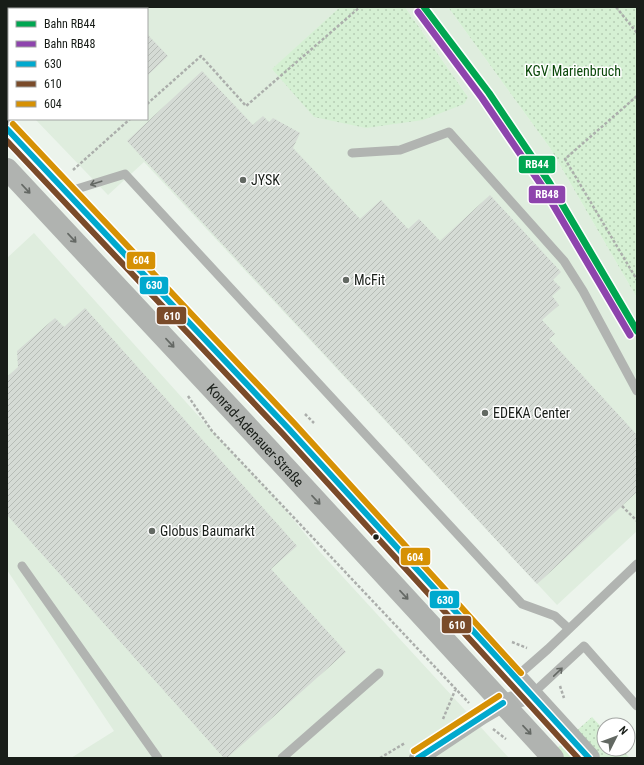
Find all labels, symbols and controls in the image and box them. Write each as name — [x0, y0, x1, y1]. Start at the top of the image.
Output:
legend — [8, 8, 148, 120]
text: Bahn RB44 — [44, 17, 96, 31]
text: Bahn RB48 — [44, 37, 96, 51]
text: 630 — [44, 57, 62, 71]
park label: KGV Marienbruch — [525, 63, 621, 79]
text: 610 — [44, 77, 62, 91]
text: 604 — [44, 97, 62, 111]
line badge: RB44 — [518, 155, 556, 174]
text: RB44 — [525, 158, 549, 171]
place label: JYSK — [251, 172, 280, 188]
marker: JYSK — [238, 175, 248, 185]
one-way arrow — [89, 180, 102, 187]
one-way arrow — [21, 184, 31, 194]
line badge: RB48 — [528, 185, 566, 204]
text: RB48 — [535, 188, 559, 201]
one-way arrow — [67, 232, 76, 243]
line badge: 604 — [126, 251, 156, 270]
text: 604 — [133, 254, 150, 267]
place label: McFit — [354, 272, 385, 288]
marker: McFit — [341, 275, 351, 285]
line badge: 630 — [139, 276, 169, 295]
text: 630 — [146, 279, 163, 292]
line badge: 610 — [156, 306, 187, 325]
text: 610 — [164, 310, 181, 323]
one-way arrow — [165, 338, 175, 348]
street label: Konrad-Adenauer-Straße — [204, 380, 307, 490]
place label: EDEKA Center — [493, 405, 570, 421]
marker: EDEKA Center — [480, 408, 490, 418]
one-way arrow — [311, 495, 320, 505]
place label: Globus Baumarkt — [160, 523, 255, 539]
marker: Globus Baumarkt — [147, 526, 157, 536]
unlabelled marker — [371, 532, 381, 542]
line badge: 604 — [400, 547, 431, 566]
text: 604 — [407, 551, 424, 564]
one-way arrow — [399, 590, 408, 600]
line badge: 630 — [429, 590, 460, 609]
text: 630 — [437, 594, 454, 607]
line badge: 610 — [441, 615, 472, 634]
text: 610 — [449, 619, 466, 632]
one-way arrow — [553, 667, 563, 676]
north arrow — [596, 717, 636, 757]
one-way arrow — [522, 724, 531, 734]
text: N — [616, 724, 630, 738]

